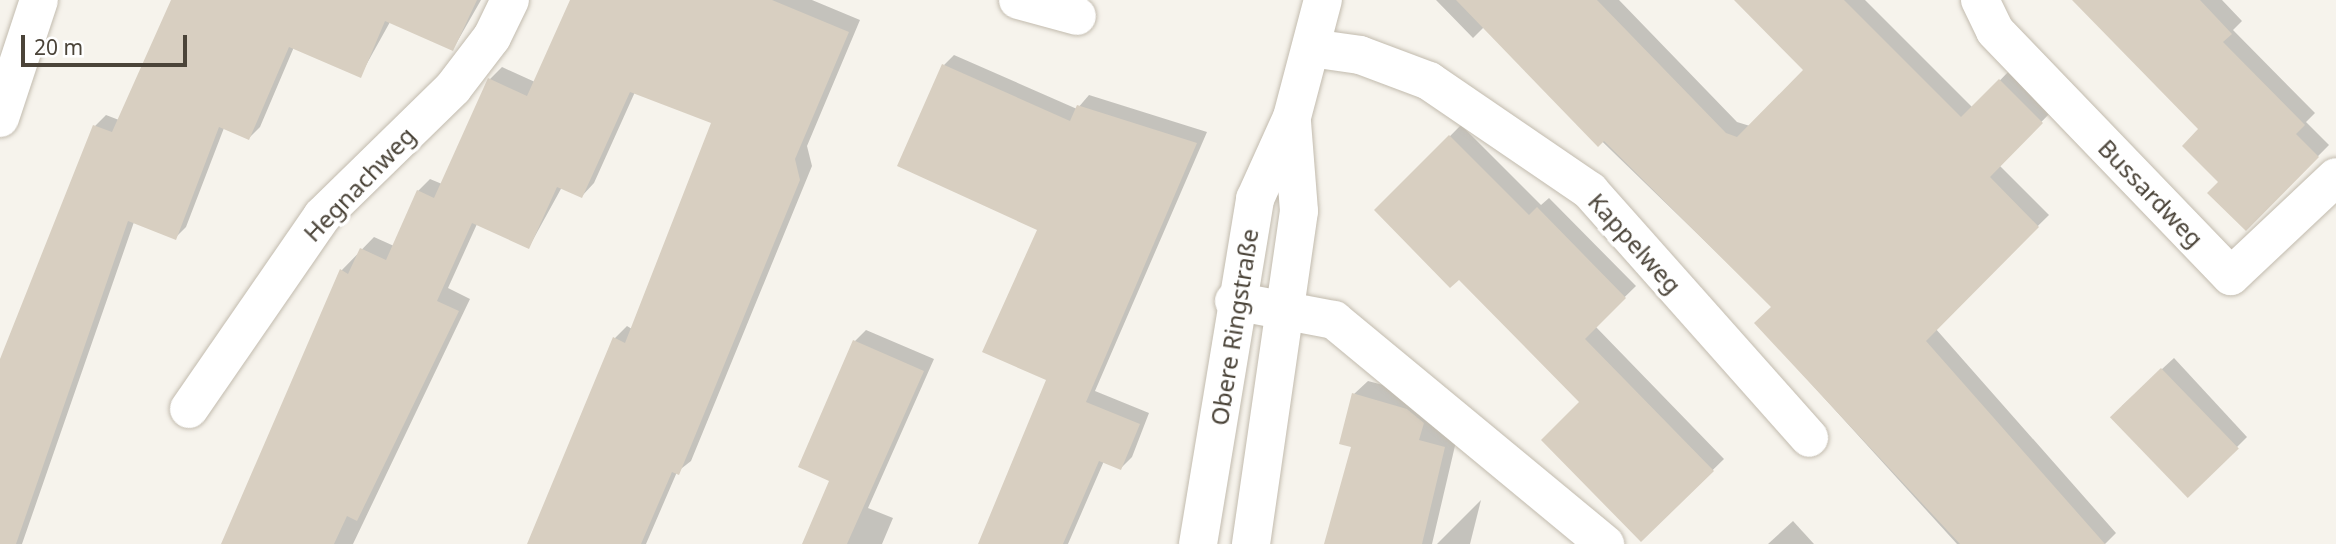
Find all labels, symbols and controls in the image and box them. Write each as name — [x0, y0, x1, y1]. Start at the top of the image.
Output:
scale bar — [24, 21, 191, 65]
text: 20 m — [34, 33, 83, 61]
street label: Hegnachweg — [297, 121, 421, 247]
street label: Bussardweg — [2093, 133, 2209, 253]
street label: Kappelweg — [1583, 187, 1687, 299]
street label: Obere Ringstraße — [1204, 227, 1264, 427]

